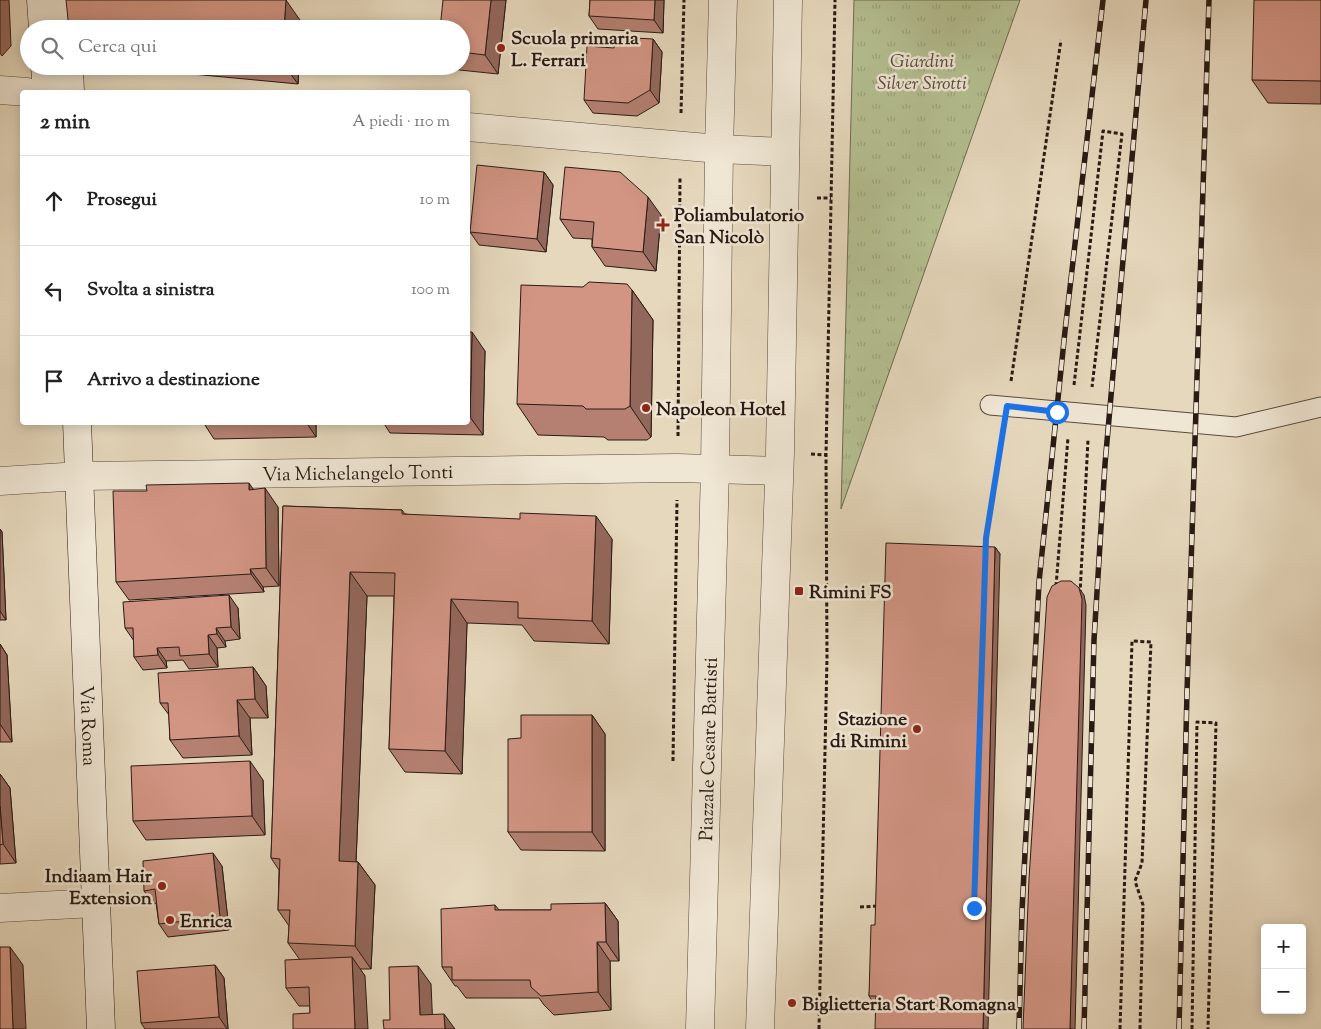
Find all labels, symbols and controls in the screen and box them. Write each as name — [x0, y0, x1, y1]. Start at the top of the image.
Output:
search box — [20, 20, 470, 75]
place label: Scuola primaria L. Ferrari — [511, 26, 639, 75]
icon: search — [38, 34, 66, 62]
text: Cerca qui — [78, 34, 157, 61]
marker: Scuola primaria L. Ferrari — [495, 42, 507, 54]
park label: Giardini Silver Sirotti — [877, 49, 967, 98]
text: 2 min — [40, 108, 90, 138]
text: A piedi · 110 m — [353, 111, 450, 134]
icon: ahead — [40, 187, 68, 215]
text: Prosegui — [87, 187, 157, 214]
text: 10 m — [420, 189, 450, 212]
place label: Poliambulatorio San Nicolò — [674, 203, 805, 252]
marker: Poliambulatorio San Nicolò — [656, 218, 670, 232]
icon: left — [40, 277, 68, 305]
text: Svolta a sinistra — [87, 277, 215, 304]
text: 100 m — [411, 279, 450, 302]
icon: arrive — [40, 367, 68, 395]
text: Arrivo a destinazione — [87, 367, 260, 394]
place label: Napoleon Hotel — [656, 397, 787, 424]
route start — [1046, 401, 1069, 424]
marker: Napoleon Hotel — [640, 402, 652, 414]
street label: Via Michelangelo Tonti — [262, 460, 454, 490]
place label: Rimini FS — [809, 580, 892, 607]
marker: Rimini FS — [793, 585, 805, 597]
street label: Piazzale Cesare Battisti — [694, 657, 726, 841]
street label: Via Roma — [71, 685, 102, 767]
place label: Stazione di Rimini — [830, 707, 908, 756]
marker: Stazione di Rimini — [911, 723, 923, 735]
place label: Indiaam Hair Extension — [45, 864, 153, 913]
marker: Indiaam Hair Extension — [156, 880, 168, 892]
route end — [963, 897, 986, 920]
place label: Enrica — [180, 909, 233, 936]
marker: Enrica — [164, 914, 176, 926]
map controls — [1261, 924, 1306, 1014]
button: + — [1261, 924, 1306, 969]
button: − — [1261, 969, 1306, 1014]
place label: Biglietteria Start Romagna — [802, 992, 1016, 1019]
marker: Biglietteria Start Romagna — [786, 997, 798, 1009]

